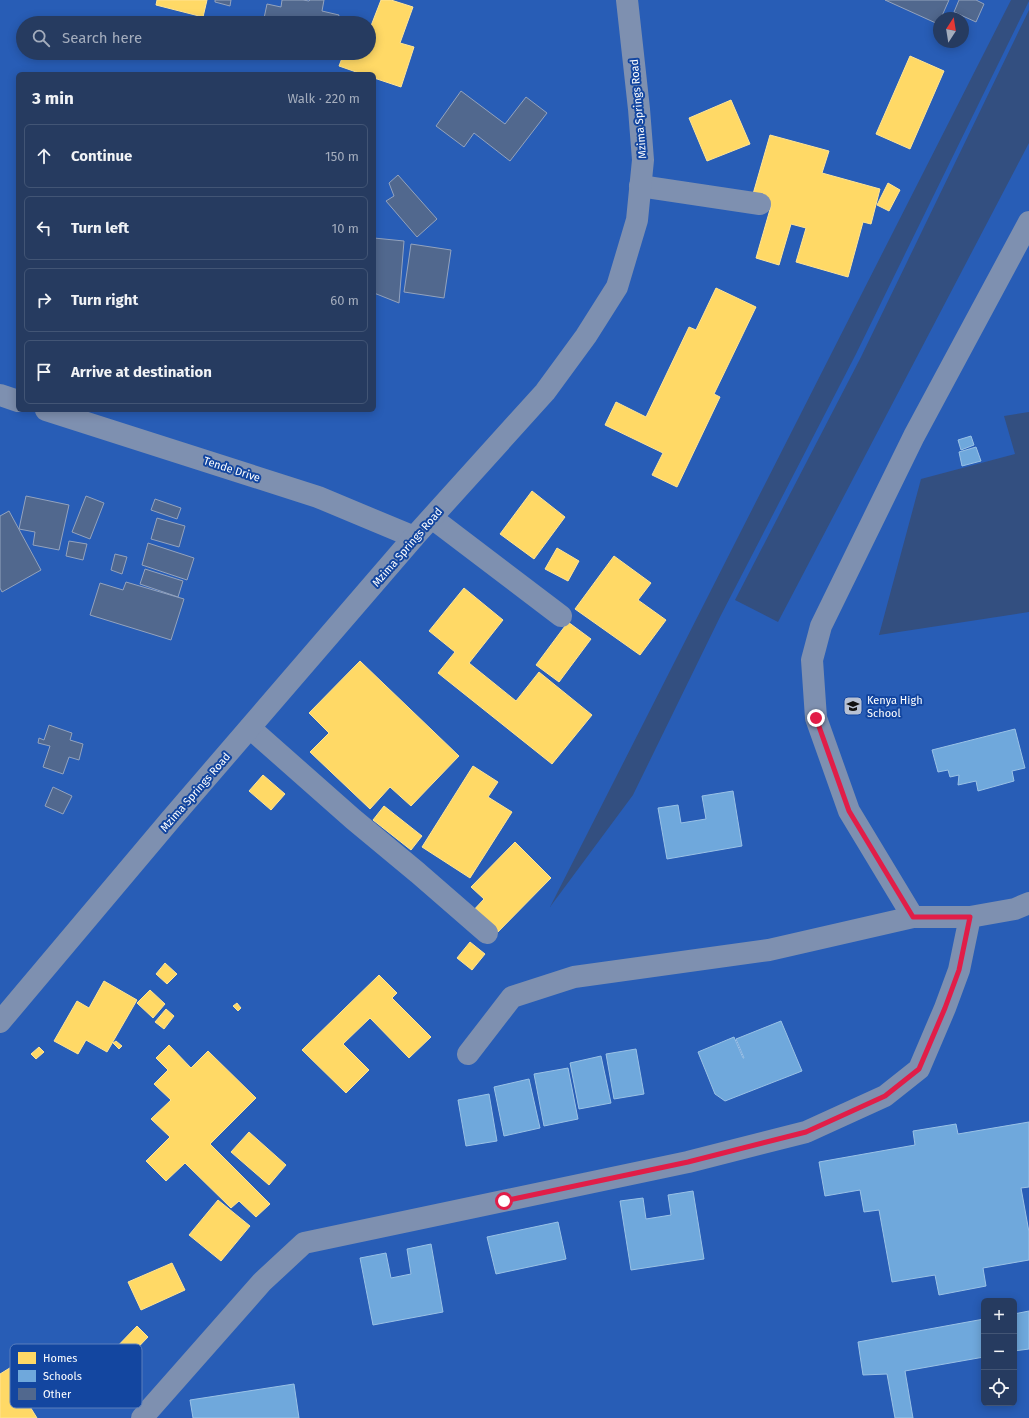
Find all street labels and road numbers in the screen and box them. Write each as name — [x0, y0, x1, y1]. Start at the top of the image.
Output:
street label: Mzima Springs Road — [628, 58, 649, 159]
street label: Tende Drive — [202, 454, 262, 485]
street label: Mzima Springs Road — [370, 505, 445, 589]
street label: Mzima Springs Road — [158, 750, 233, 834]

